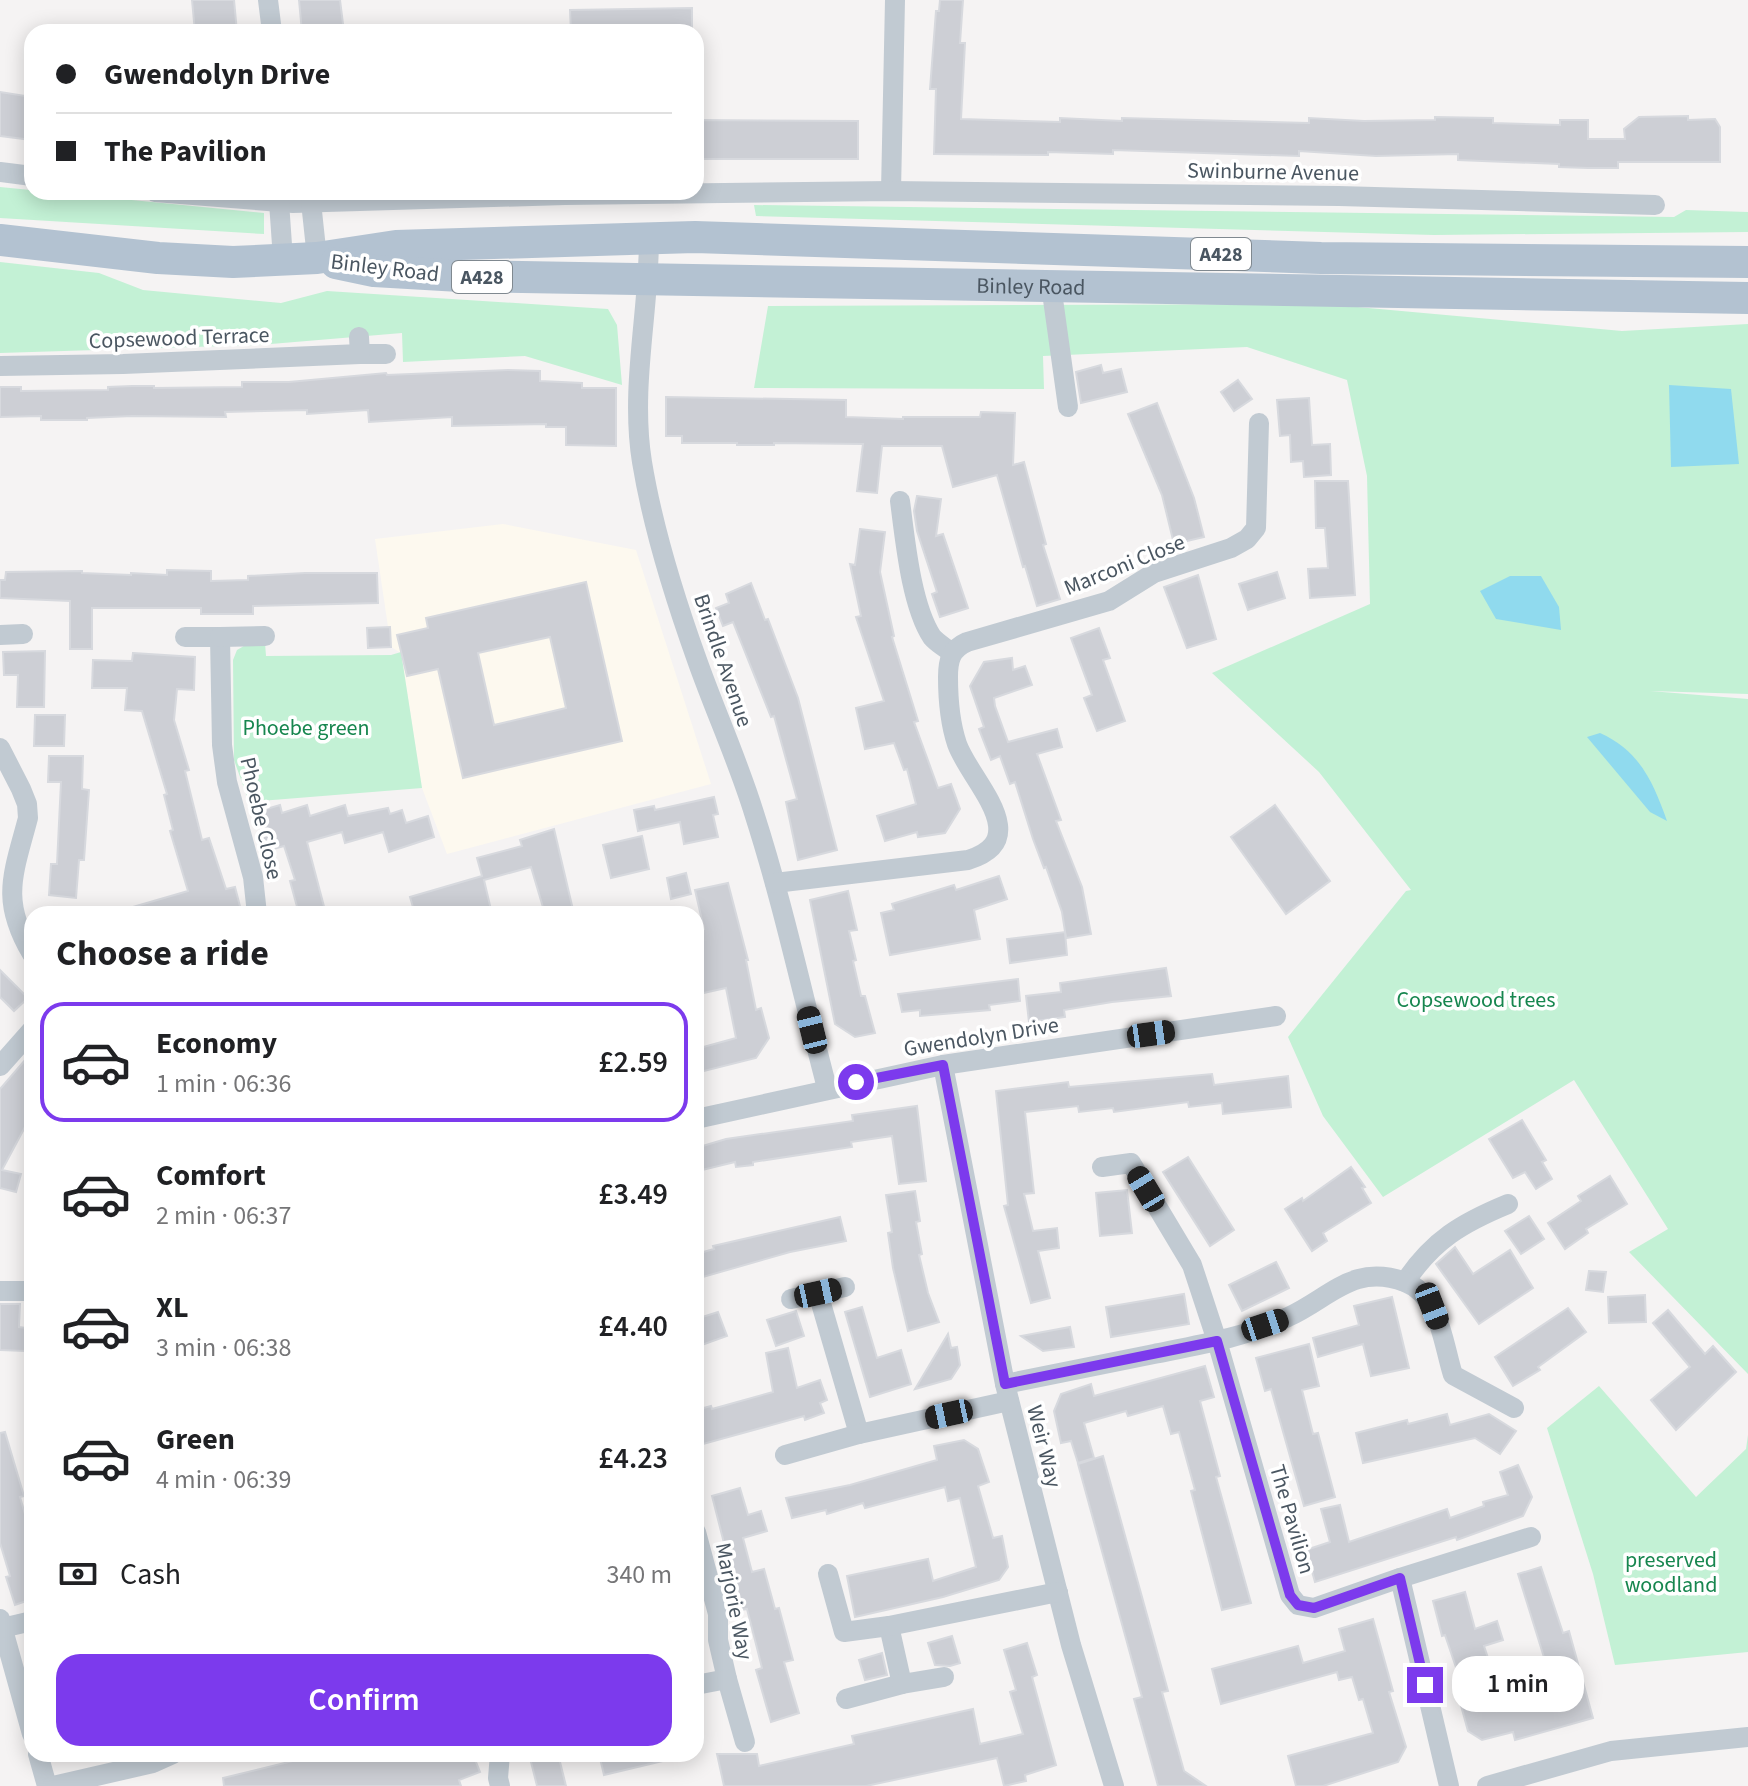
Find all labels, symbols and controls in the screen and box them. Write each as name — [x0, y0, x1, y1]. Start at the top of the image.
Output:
text: Gwendolyn Drive — [104, 53, 330, 96]
text: The Pavilion — [104, 130, 267, 173]
street label: Swinburne Avenue — [1187, 155, 1359, 189]
road number: A428 — [1191, 238, 1251, 270]
street label: Binley Road — [329, 245, 441, 291]
road number: A428 — [452, 261, 512, 293]
street label: Binley Road — [976, 270, 1086, 304]
street label: Copsewood Terrace — [88, 319, 270, 357]
street label: Marconi Close — [1059, 526, 1190, 604]
street label: Brindle Avenue — [685, 589, 761, 731]
park label: Phoebe green — [242, 712, 370, 744]
street label: Phoebe Close — [231, 754, 291, 883]
text: Choose a ride — [56, 928, 269, 979]
park label: Copsewood trees — [1397, 984, 1555, 1016]
car — [795, 1004, 829, 1056]
street label: Gwendolyn Drive — [901, 1009, 1061, 1065]
car — [1126, 1019, 1176, 1049]
text: Economy — [156, 1022, 277, 1065]
icon: car — [60, 1026, 132, 1098]
text: £2.59 — [598, 1041, 668, 1084]
route start — [838, 1064, 874, 1100]
text: 1 min · 06:36 — [156, 1065, 291, 1102]
text: Comfort — [156, 1154, 266, 1197]
icon: car — [60, 1158, 132, 1230]
car — [1123, 1162, 1169, 1216]
text: £3.49 — [598, 1173, 668, 1216]
text: 2 min · 06:37 — [156, 1197, 291, 1234]
car — [792, 1276, 844, 1310]
car — [1412, 1279, 1452, 1333]
text: XL — [156, 1286, 189, 1329]
icon: car — [60, 1290, 132, 1362]
text: £4.40 — [598, 1305, 668, 1348]
car — [1238, 1306, 1292, 1344]
text: 3 min · 06:38 — [156, 1329, 291, 1366]
car — [923, 1397, 975, 1431]
street label: Weir Way — [1018, 1402, 1070, 1492]
text: Green — [156, 1418, 235, 1461]
icon: car — [60, 1422, 132, 1494]
text: £4.23 — [598, 1437, 668, 1480]
text: 4 min · 06:39 — [156, 1461, 291, 1498]
street label: The Pavilion — [1261, 1461, 1323, 1578]
street label: Marjorie Way — [707, 1540, 761, 1663]
park label: preserved woodland — [1625, 1544, 1717, 1601]
icon: cash — [56, 1552, 100, 1596]
text: Cash — [120, 1553, 181, 1596]
text: 340 m — [606, 1556, 672, 1593]
button: Confirm — [56, 1654, 672, 1746]
callout: 1 min — [1453, 1657, 1585, 1713]
text: 1 min — [1487, 1665, 1549, 1702]
route end — [1407, 1667, 1443, 1703]

